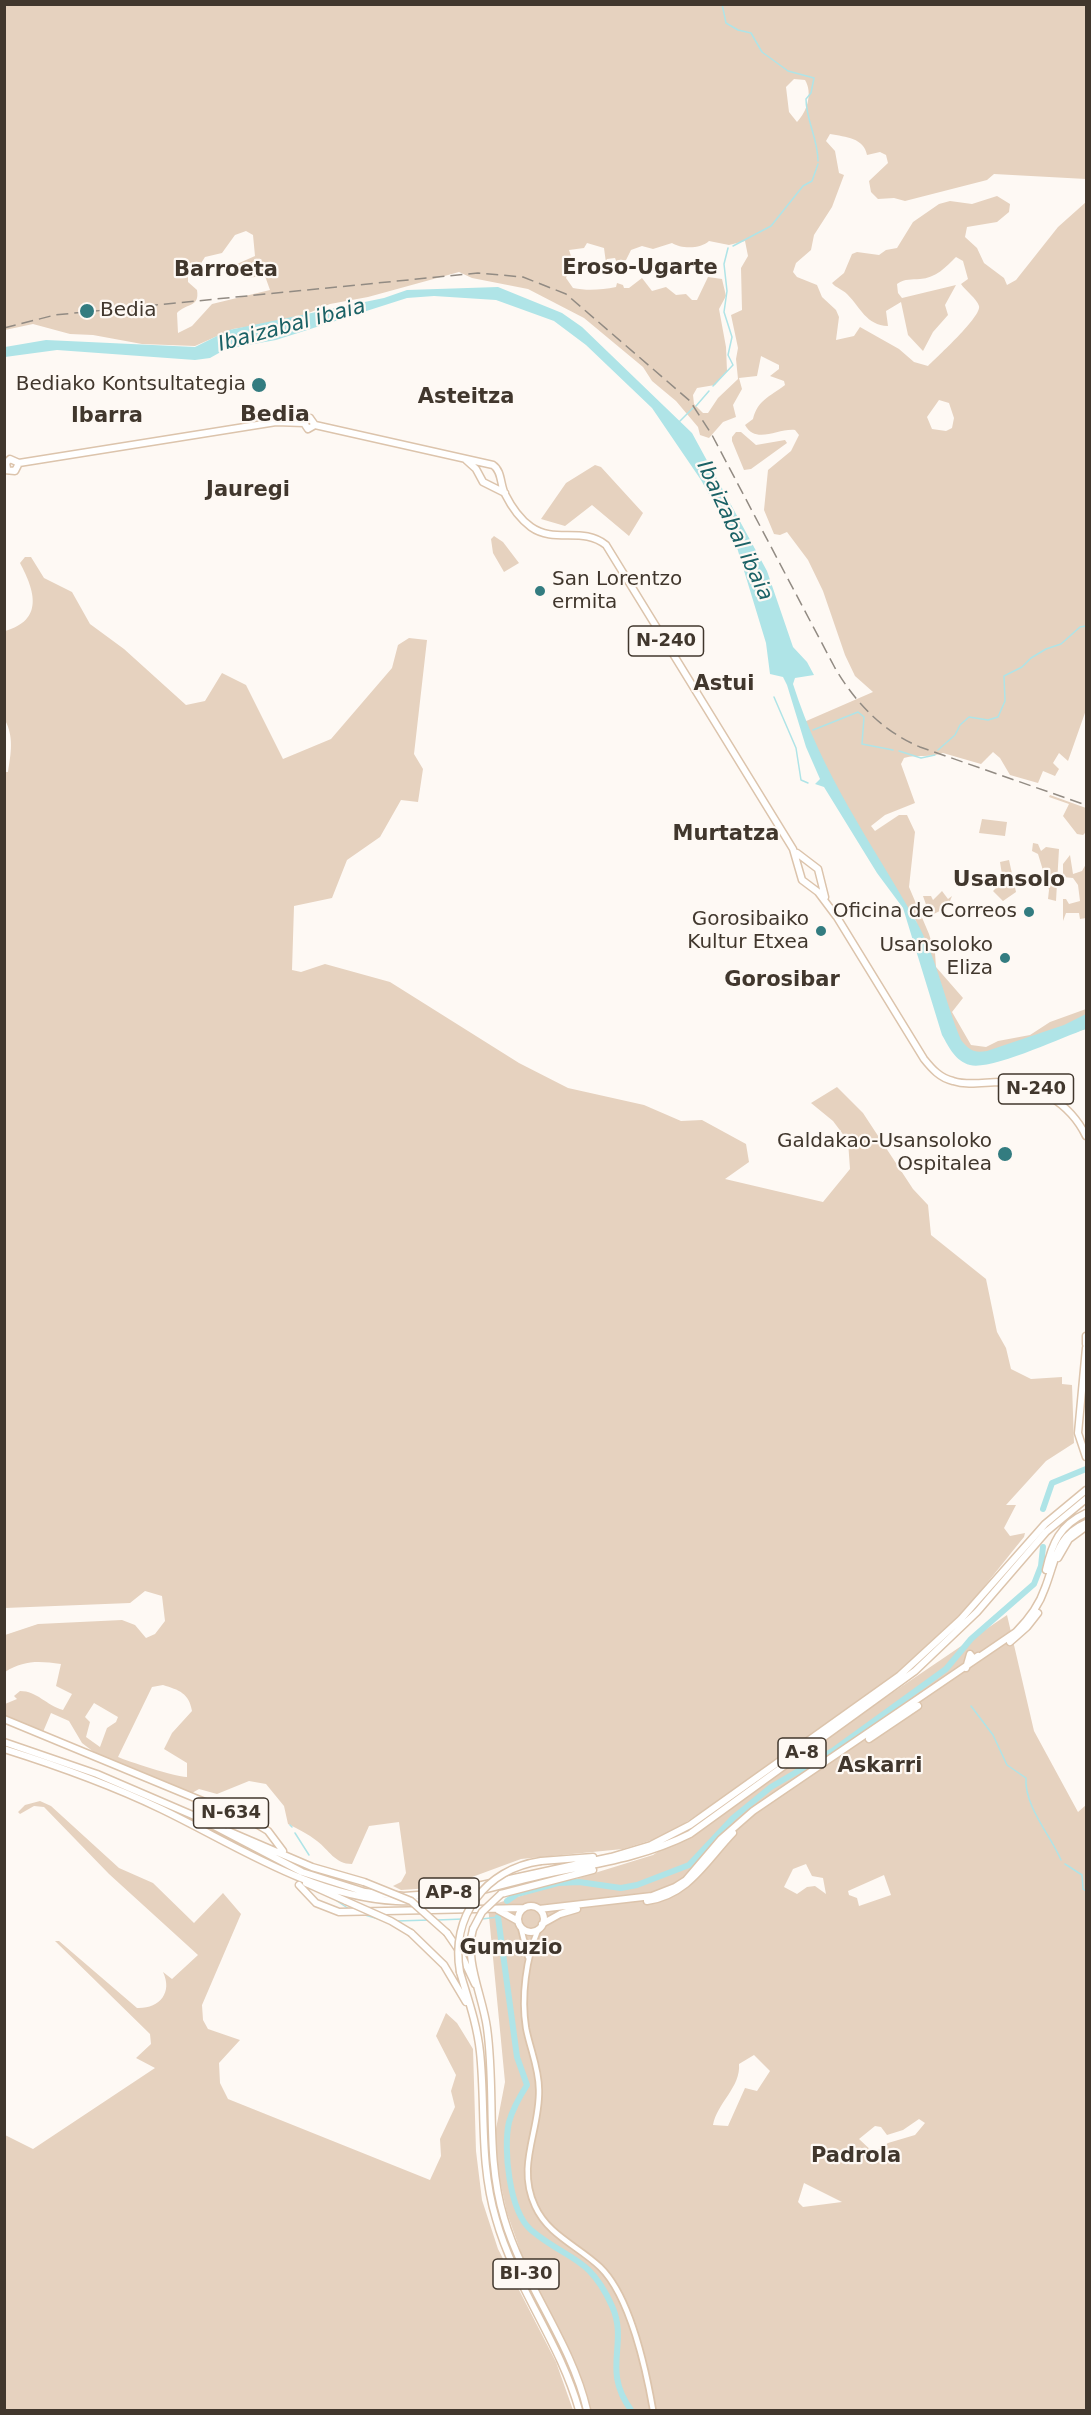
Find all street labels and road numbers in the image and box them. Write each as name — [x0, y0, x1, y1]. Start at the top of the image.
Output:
road number: N-240 — [628, 626, 704, 656]
road number: N-240 — [998, 1074, 1074, 1104]
road number: A-8 — [778, 1738, 826, 1768]
road number: N-634 — [194, 1798, 268, 1828]
road number: AP-8 — [419, 1878, 479, 1908]
road number: BI-30 — [493, 2259, 559, 2289]

